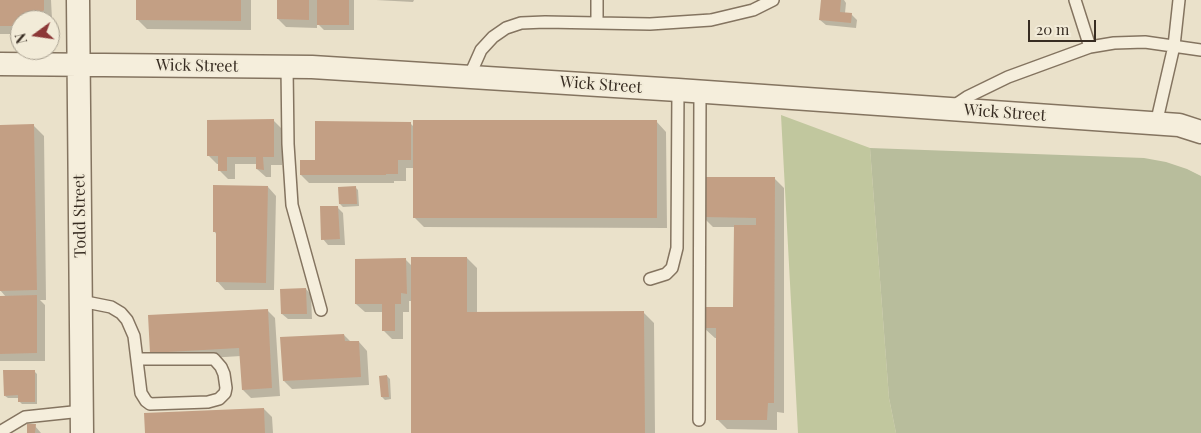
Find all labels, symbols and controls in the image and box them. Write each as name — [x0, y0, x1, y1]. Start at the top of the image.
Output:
north arrow — [10, 10, 60, 60]
scale bar — [1031, 10, 1098, 42]
text: 20 m — [1036, 19, 1069, 39]
text: N — [10, 31, 31, 46]
street label: Wick Street — [156, 56, 238, 76]
street label: Wick Street — [559, 73, 643, 97]
street label: Wick Street — [963, 101, 1047, 125]
street label: Todd Street — [70, 174, 90, 258]

